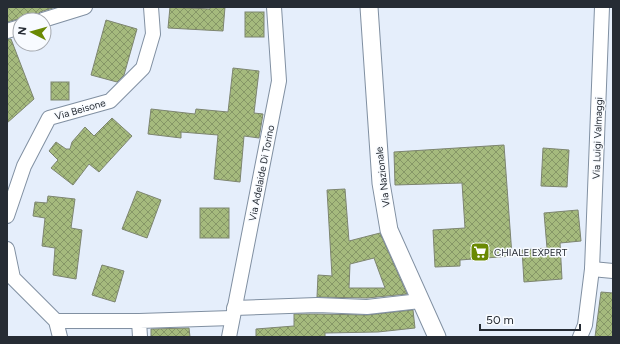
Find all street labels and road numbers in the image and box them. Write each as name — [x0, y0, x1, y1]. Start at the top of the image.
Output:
street label: Via Beisone — [53, 96, 108, 123]
street label: Via Luigi Valmaggi — [590, 97, 605, 179]
street label: Via Adelaide Di Torino — [246, 124, 277, 222]
street label: Via Nazionale — [372, 145, 393, 208]

